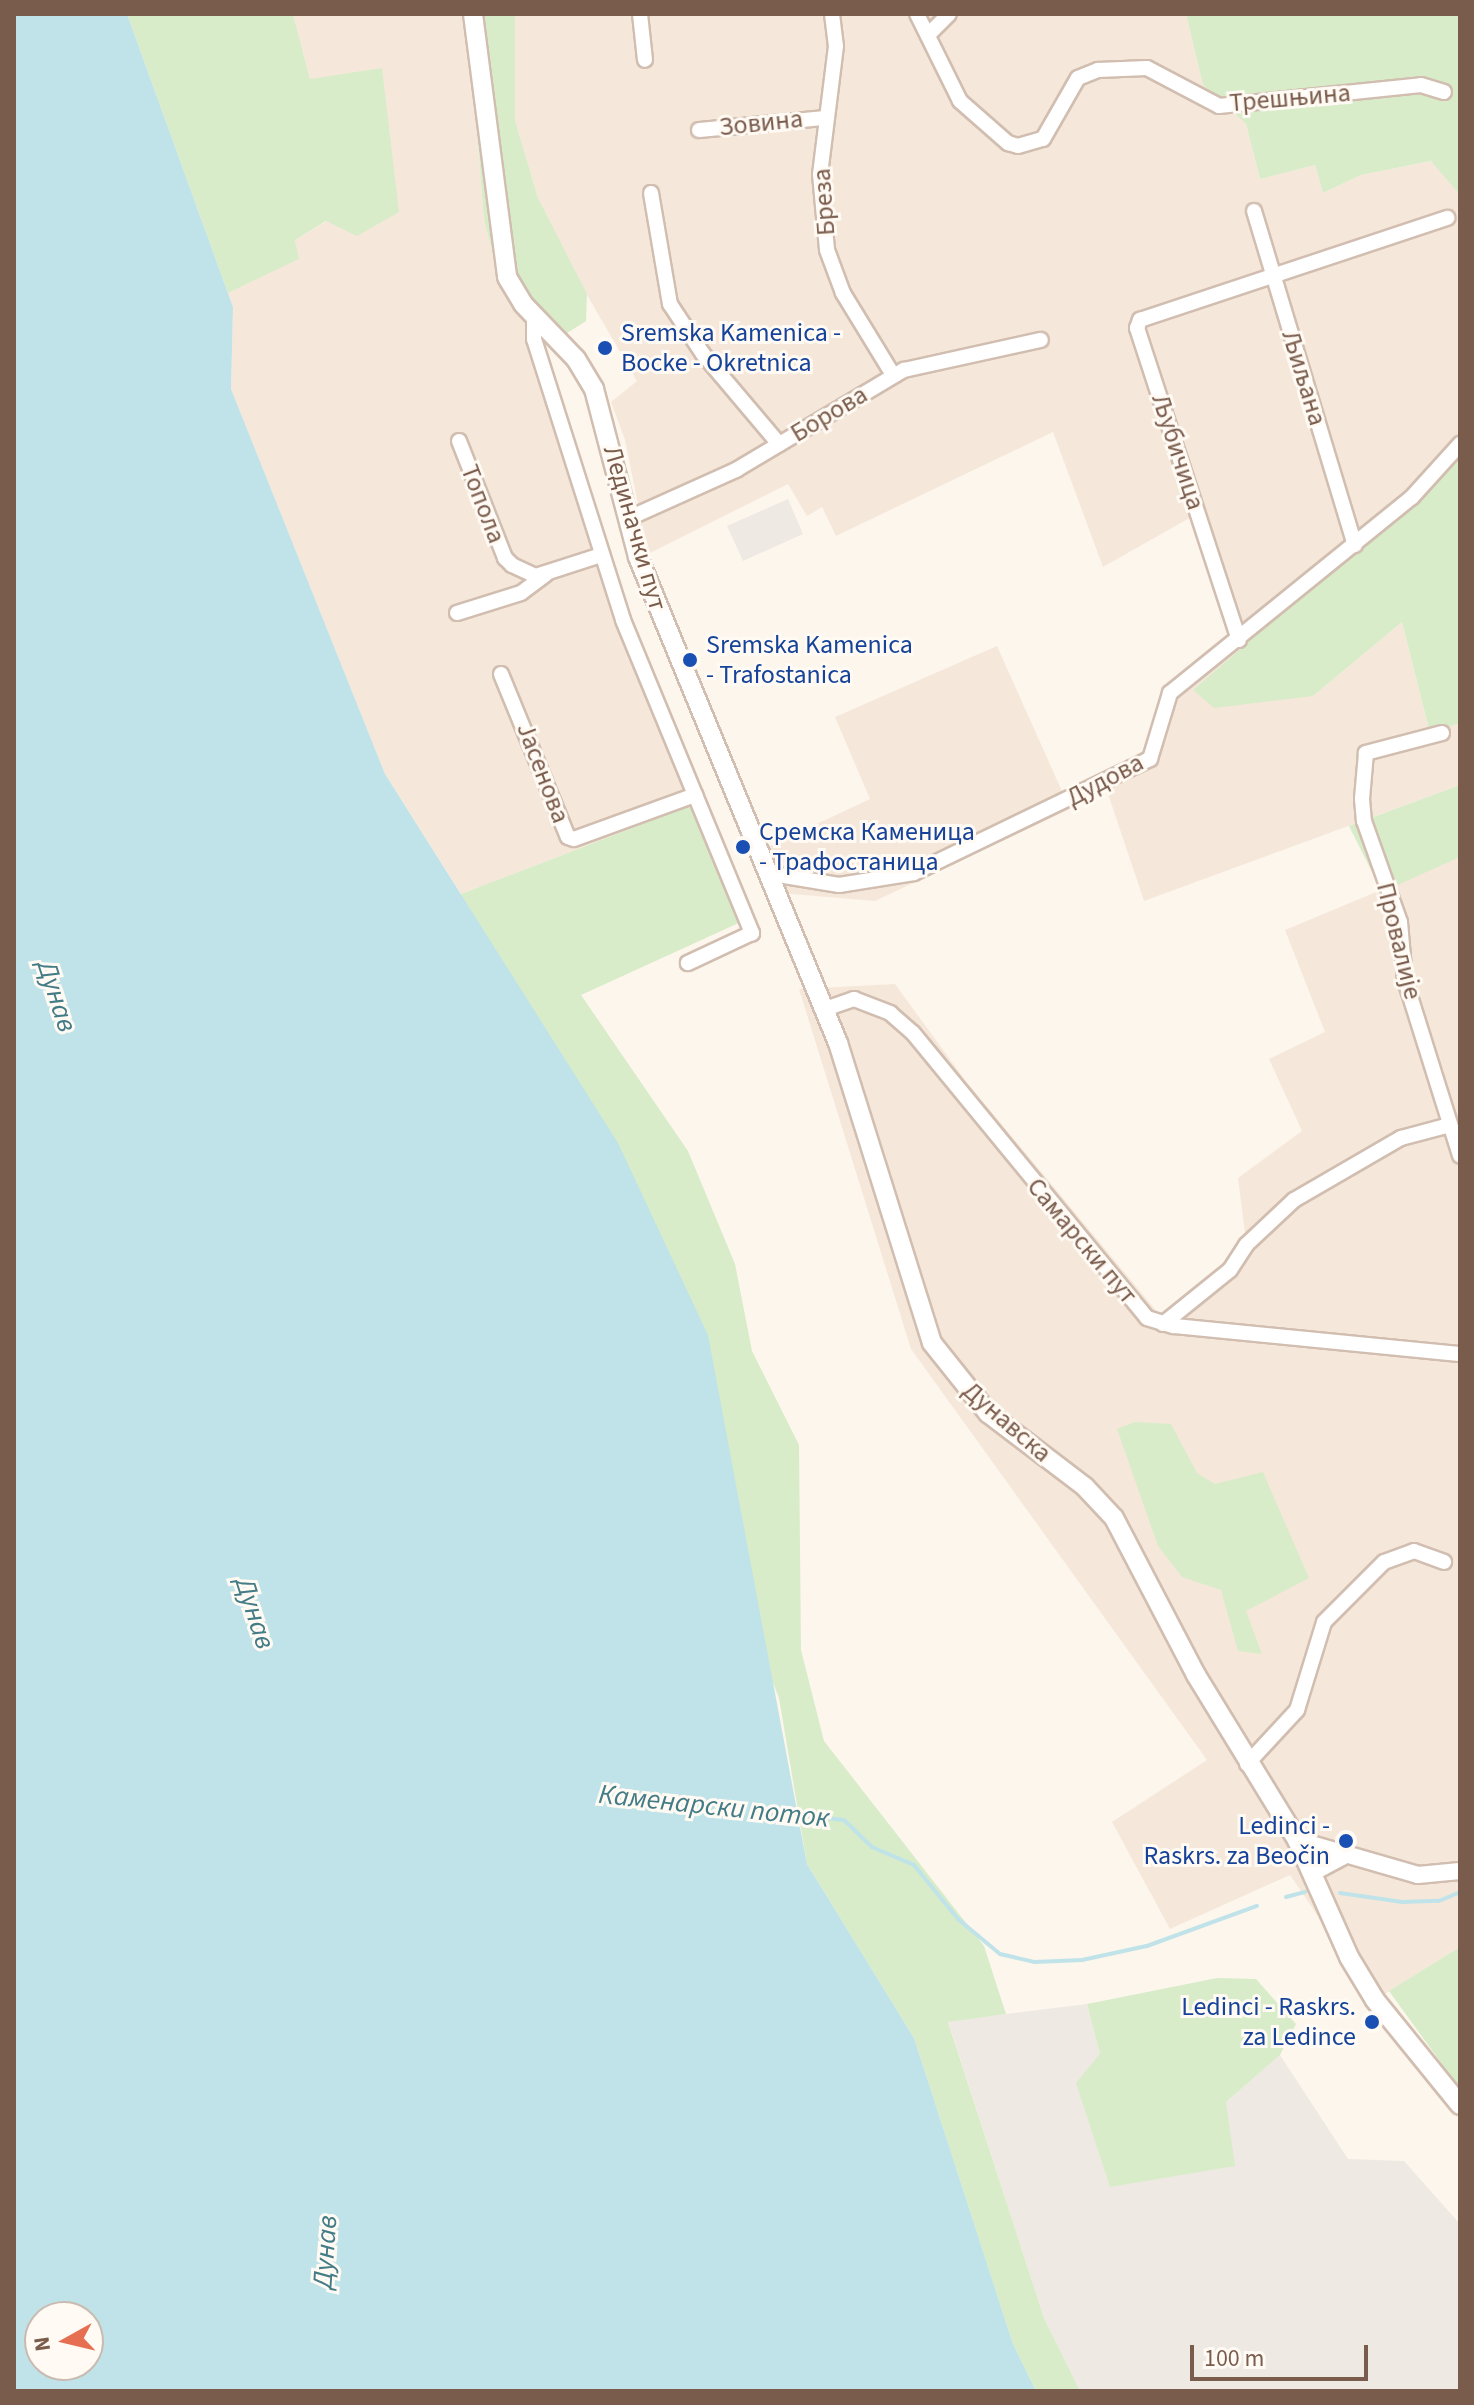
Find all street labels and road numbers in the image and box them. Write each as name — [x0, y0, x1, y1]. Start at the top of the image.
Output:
street label: Трешњина — [1228, 77, 1352, 119]
street label: Зовина — [718, 103, 804, 143]
street label: Бреза — [806, 167, 842, 237]
street label: Љиљана — [1275, 327, 1333, 429]
street label: Борова — [785, 379, 873, 449]
street label: Љубичица — [1145, 390, 1211, 514]
street label: Лединачки пут — [597, 442, 673, 614]
street label: Топола — [454, 460, 512, 548]
street label: Јасенова — [510, 718, 576, 828]
street label: Дудова — [1061, 747, 1149, 813]
street label: Провалије — [1369, 879, 1429, 1003]
street label: Самарски пут — [1020, 1172, 1144, 1310]
street label: Дунавска — [956, 1375, 1058, 1469]

